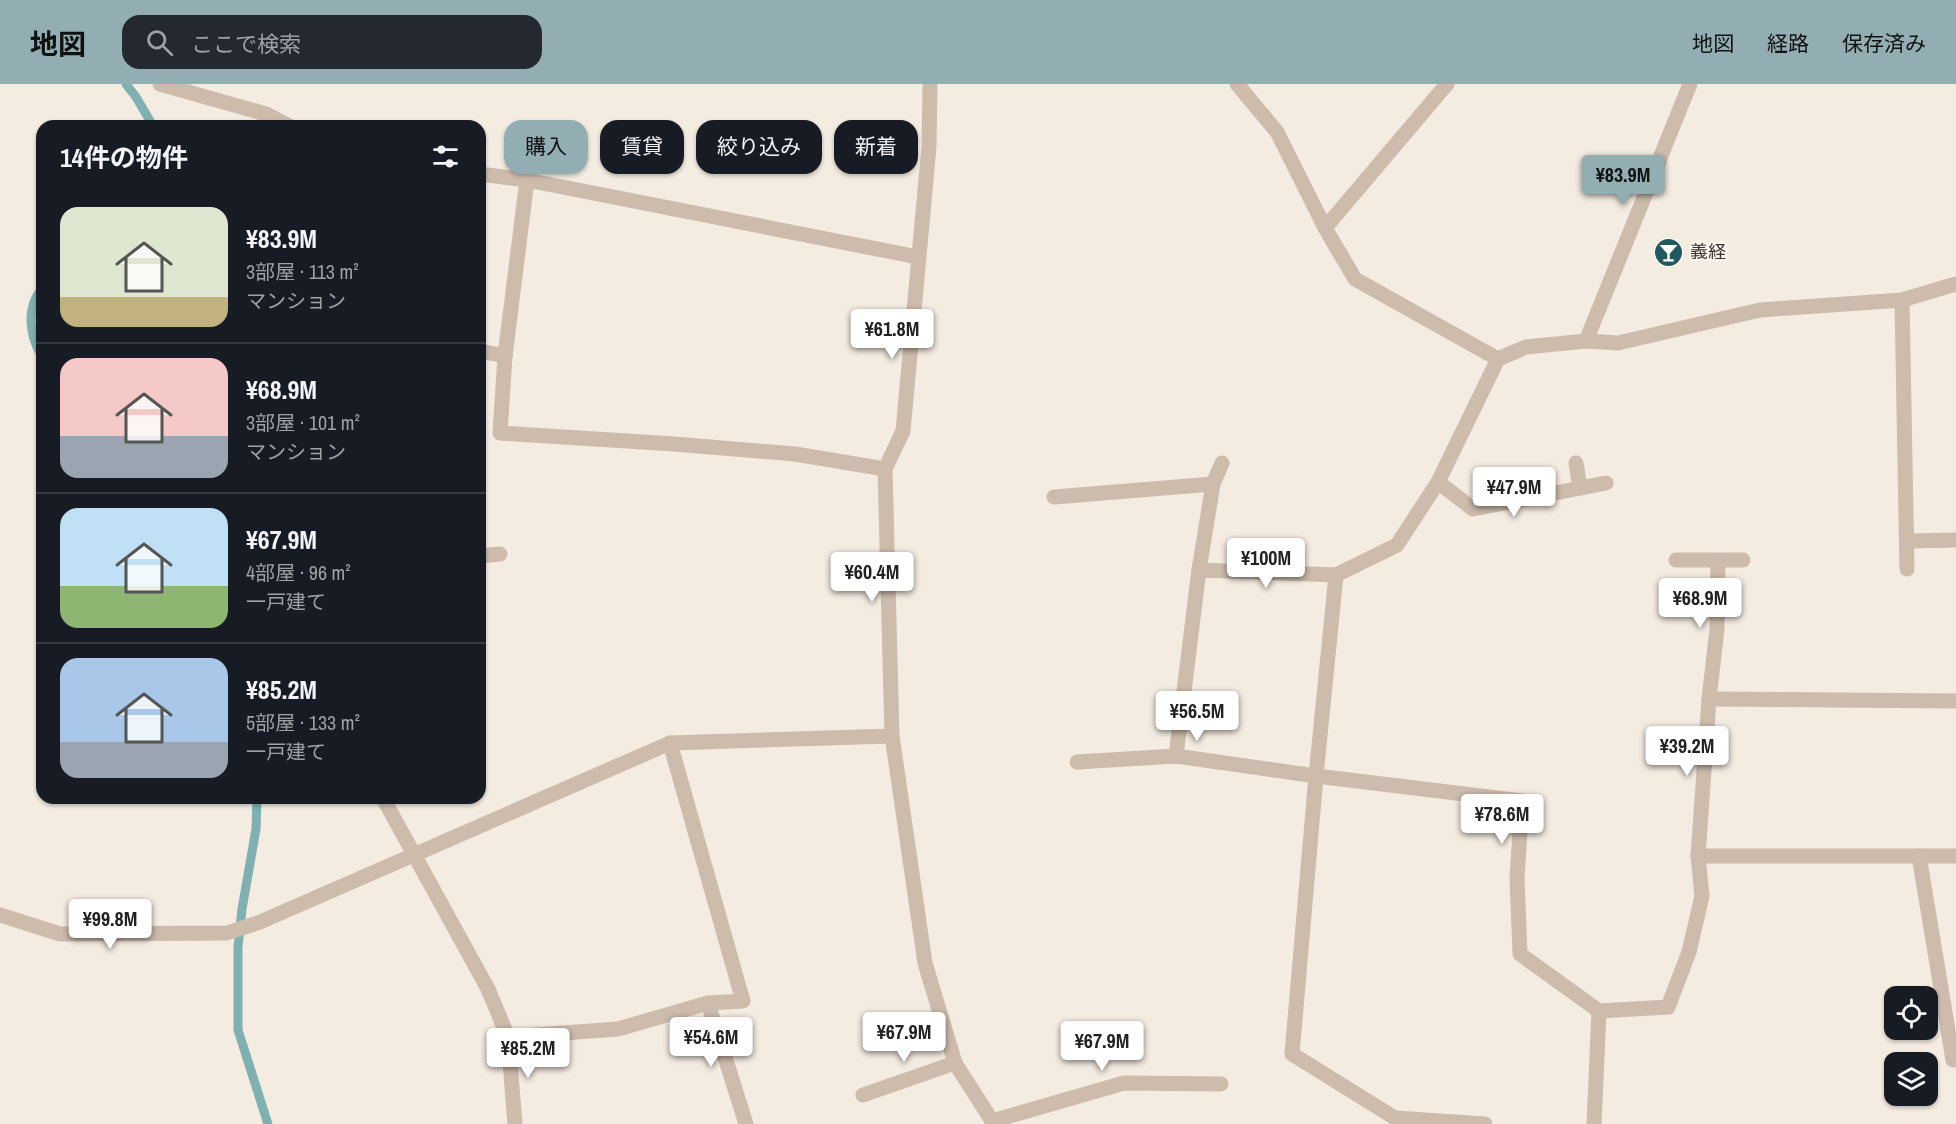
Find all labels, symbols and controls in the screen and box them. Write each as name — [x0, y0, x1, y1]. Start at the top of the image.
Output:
search box — [122, 15, 542, 69]
text: 地図 — [30, 25, 86, 63]
icon: search — [143, 26, 176, 59]
text: ここで検索 — [191, 29, 301, 59]
text: 地図 — [1692, 29, 1734, 58]
text: 経路 — [1767, 29, 1809, 58]
text: 保存済み — [1842, 29, 1926, 58]
chip: 購入 — [504, 120, 588, 174]
chip: 賃貸 — [600, 120, 684, 174]
chip: 絞り込み — [696, 120, 822, 174]
chip: 新着 — [834, 120, 918, 174]
text: 14件の物件 — [60, 140, 188, 175]
icon: filters — [429, 140, 462, 173]
pin: ¥83.9M — [1574, 155, 1672, 206]
text: ¥83.9M — [1596, 161, 1650, 188]
text: ¥83.9M — [246, 221, 317, 256]
icon: home — [108, 231, 180, 303]
bar icon: 義経 — [1653, 236, 1685, 268]
place label: 義経 — [1690, 239, 1726, 264]
text: 3部屋 · 113 m² — [246, 258, 359, 285]
text: マンション — [246, 287, 346, 314]
pin: ¥61.8M — [843, 309, 941, 360]
text: ¥61.8M — [865, 315, 919, 342]
text: ¥68.9M — [246, 372, 317, 407]
icon: home — [108, 382, 180, 454]
text: 3部屋 · 101 m² — [246, 409, 360, 436]
text: マンション — [246, 438, 346, 465]
pin: ¥47.9M — [1465, 467, 1563, 518]
text: ¥47.9M — [1487, 473, 1541, 500]
text: ¥67.9M — [246, 522, 317, 557]
icon: home — [108, 532, 180, 604]
pin: ¥100M — [1224, 538, 1308, 589]
text: ¥100M — [1241, 544, 1291, 571]
pin: ¥60.4M — [823, 552, 921, 603]
text: ¥60.4M — [845, 558, 899, 585]
text: 4部屋 · 96 m² — [246, 559, 351, 586]
pin: ¥68.9M — [1651, 578, 1749, 629]
text: ¥68.9M — [1673, 584, 1727, 611]
text: 一戸建て — [246, 588, 326, 615]
text: ¥85.2M — [246, 672, 317, 707]
icon: home — [108, 682, 180, 754]
pin: ¥56.5M — [1148, 691, 1246, 742]
text: ¥56.5M — [1170, 697, 1224, 724]
text: 5部屋 · 133 m² — [246, 709, 360, 736]
pin: ¥39.2M — [1638, 726, 1736, 777]
text: ¥39.2M — [1660, 732, 1714, 759]
text: 一戸建て — [246, 738, 326, 765]
pin: ¥78.6M — [1453, 794, 1551, 845]
text: ¥78.6M — [1475, 800, 1529, 827]
pin: ¥99.8M — [61, 899, 159, 950]
text: ¥99.8M — [83, 905, 137, 932]
map controls — [1884, 986, 1938, 1106]
button: locate — [1884, 986, 1938, 1040]
pin: ¥67.9M — [855, 1012, 953, 1063]
pin: ¥54.6M — [662, 1017, 760, 1068]
text: ¥67.9M — [877, 1018, 931, 1045]
pin: ¥67.9M — [1053, 1021, 1151, 1072]
text: ¥54.6M — [684, 1023, 738, 1050]
text: ¥67.9M — [1075, 1027, 1129, 1054]
pin: ¥85.2M — [479, 1028, 577, 1079]
text: ¥85.2M — [501, 1034, 555, 1061]
button: layers — [1884, 1052, 1938, 1106]

